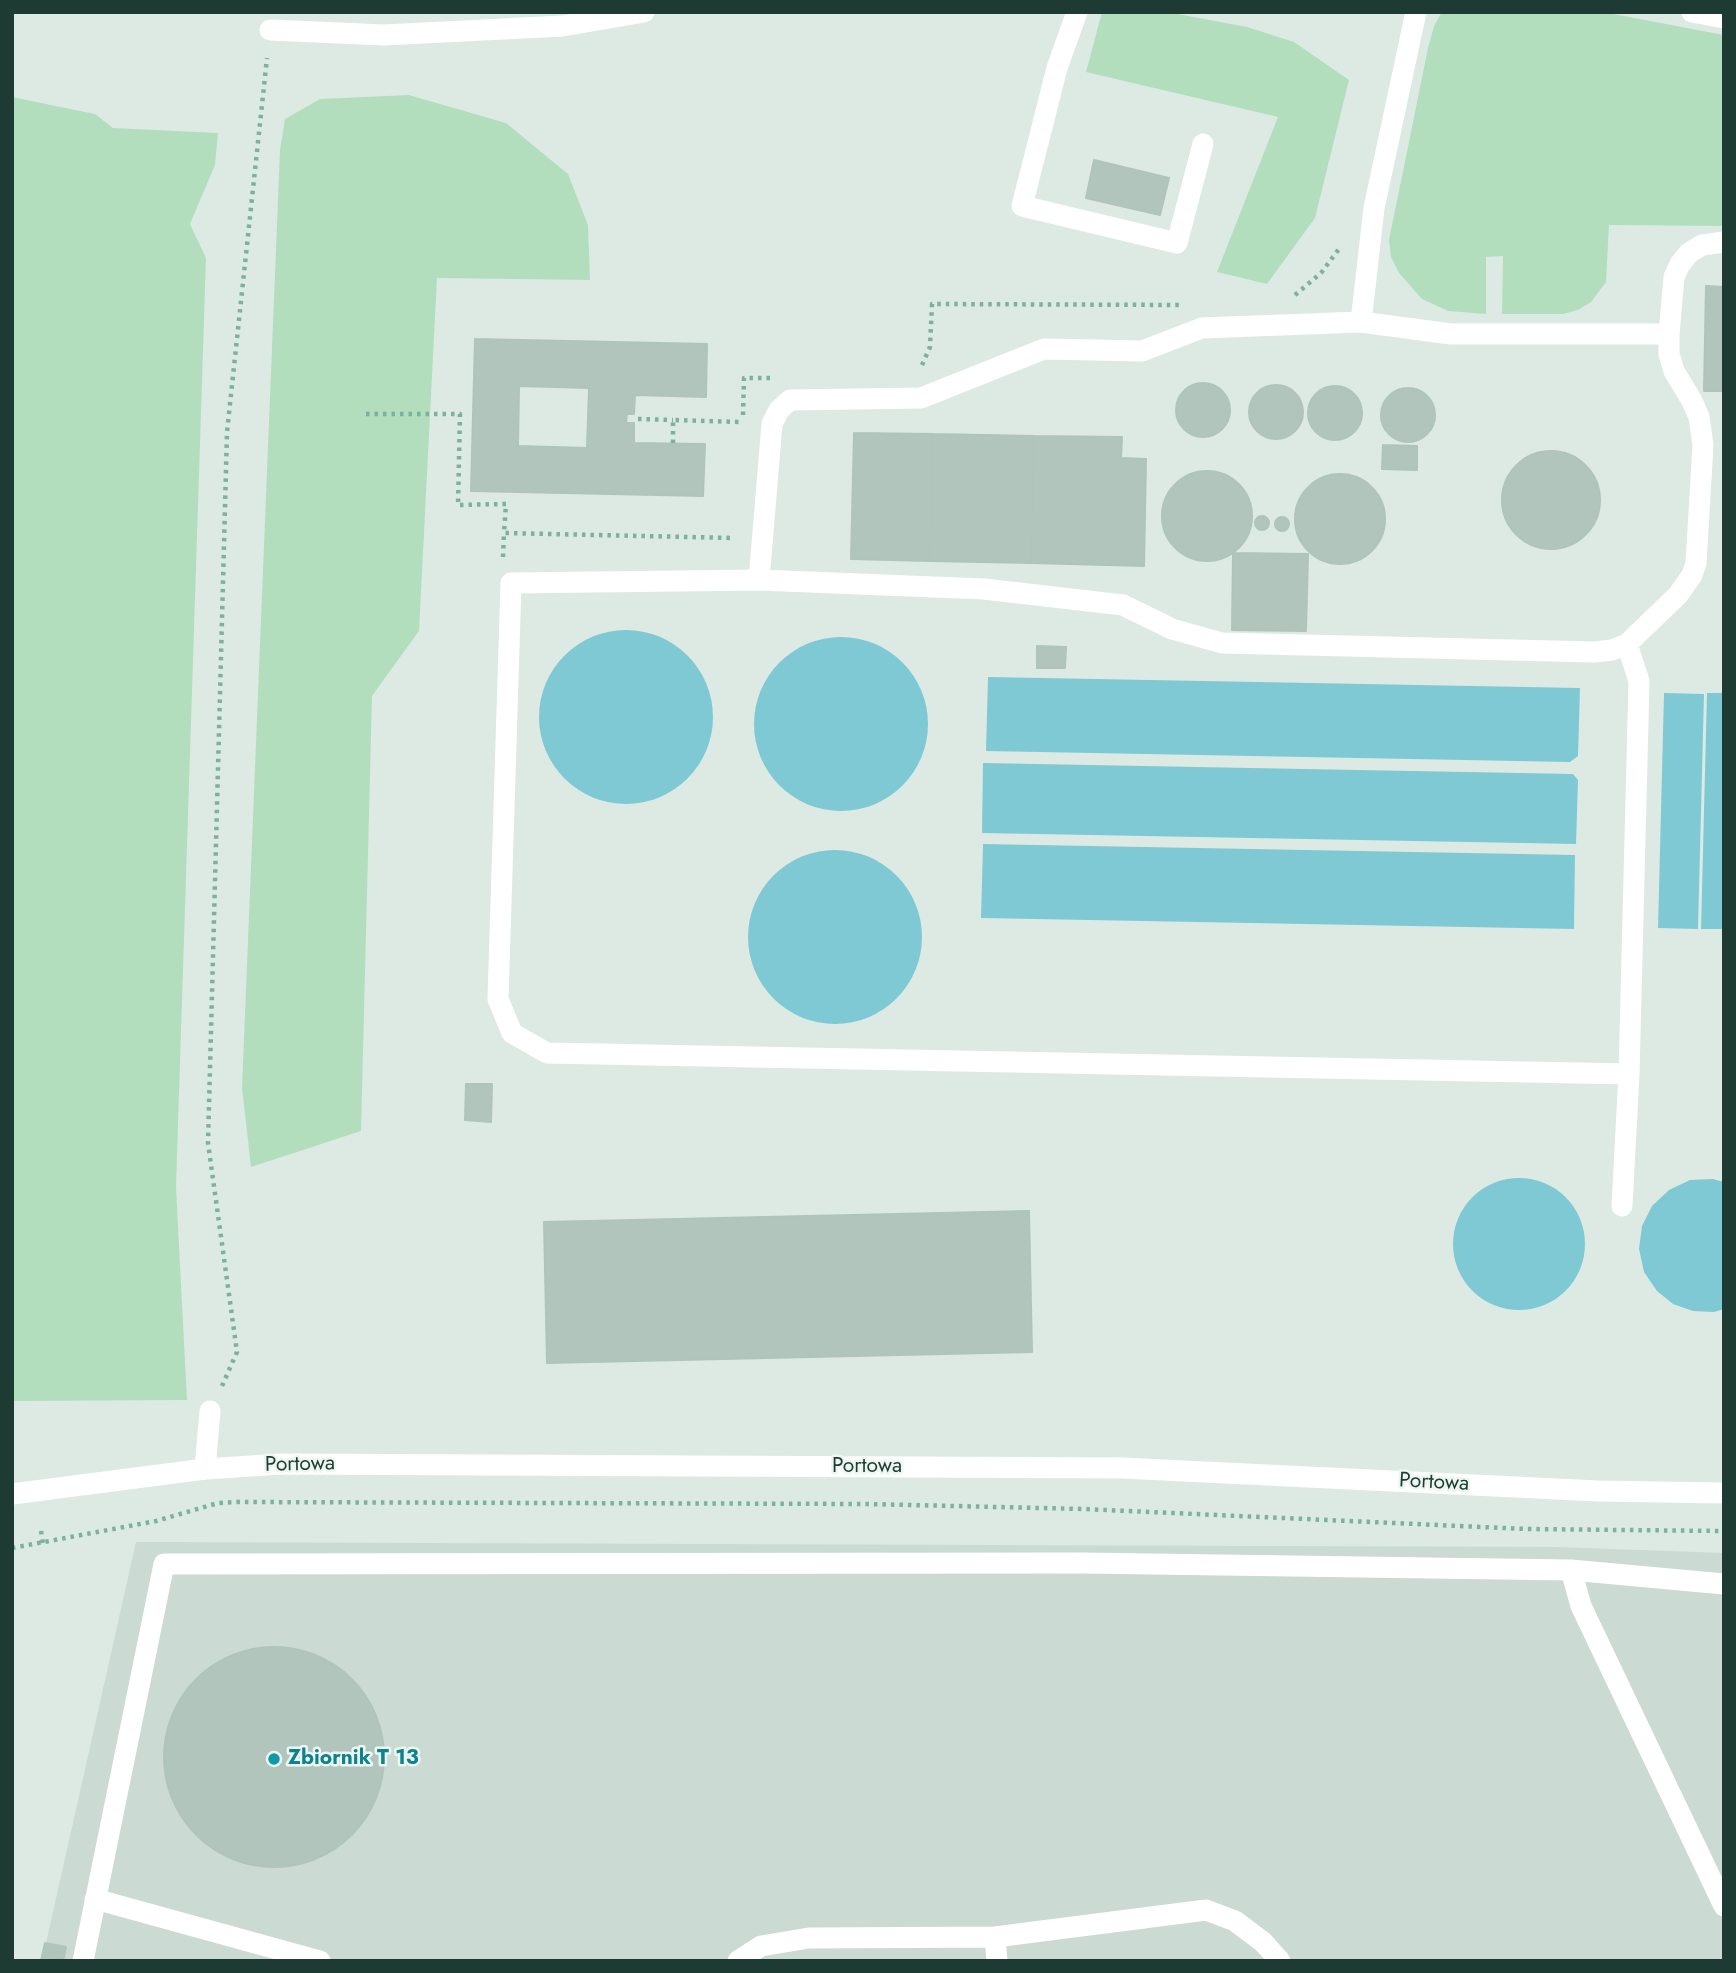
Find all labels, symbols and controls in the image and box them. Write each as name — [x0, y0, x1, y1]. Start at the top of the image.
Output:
street label: Portowa — [265, 1452, 335, 1478]
street label: Portowa — [832, 1454, 902, 1480]
street label: Portowa — [1398, 1469, 1470, 1497]
place label: Zbiornik T 13 — [288, 1746, 419, 1772]
marker: Zbiornik T 13 — [266, 1751, 282, 1767]

